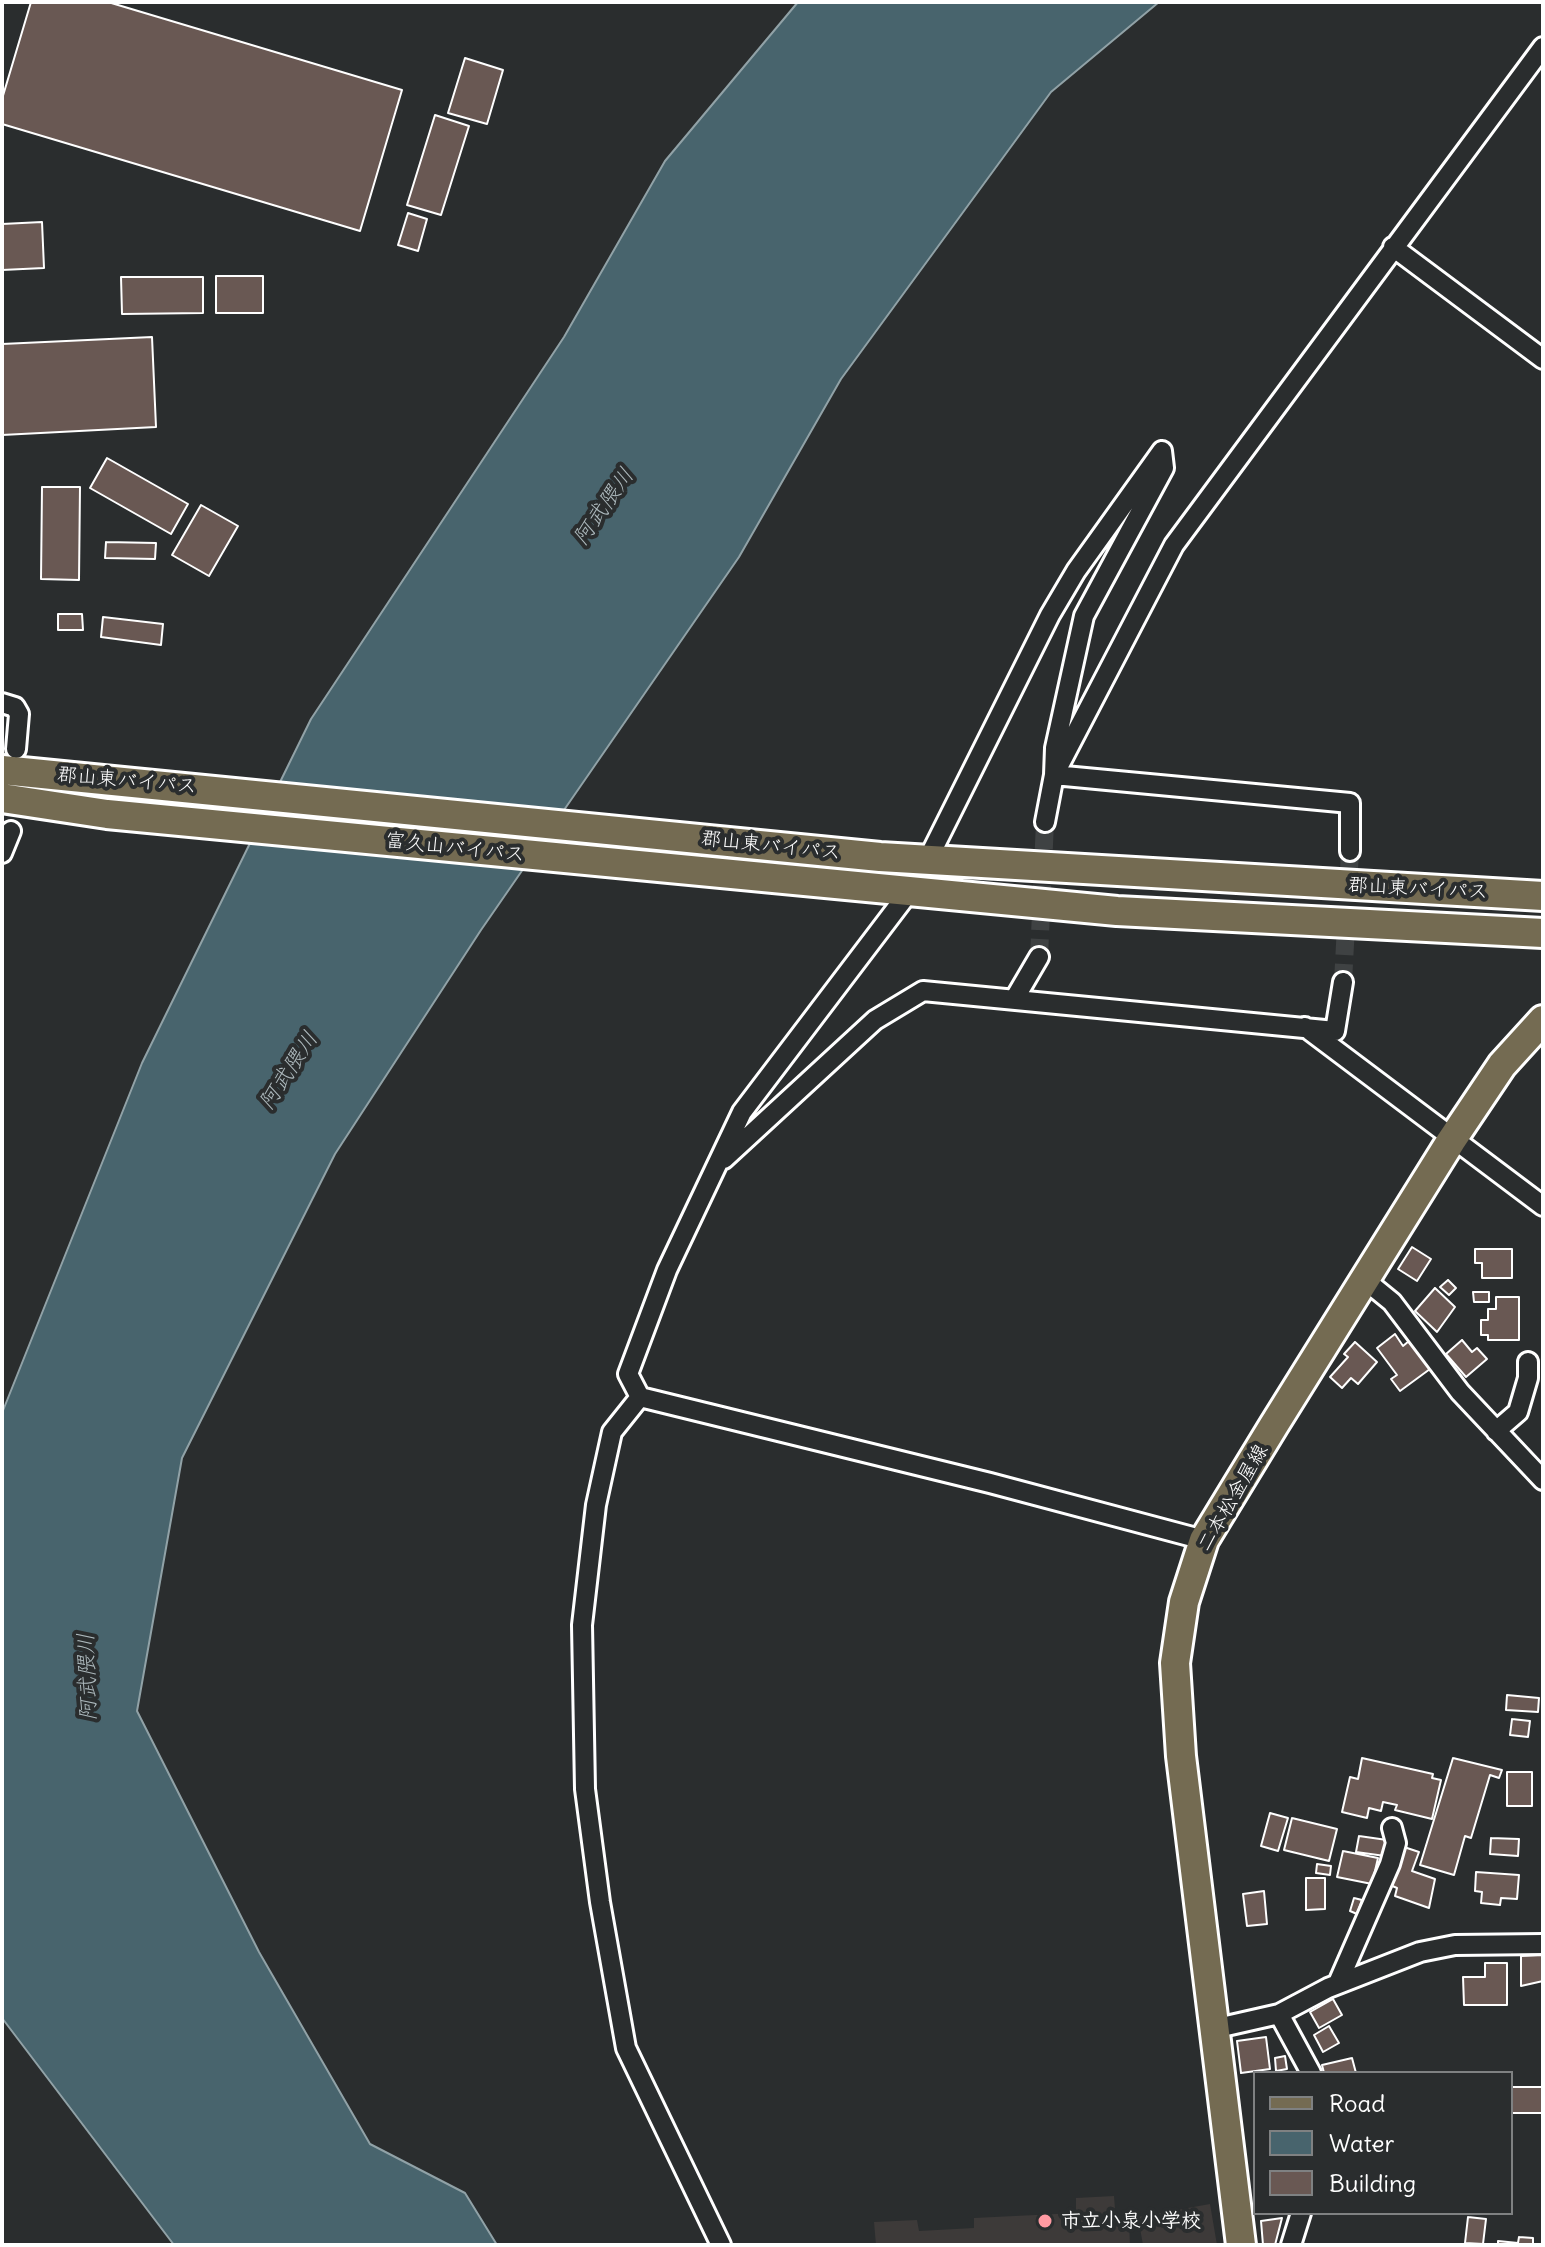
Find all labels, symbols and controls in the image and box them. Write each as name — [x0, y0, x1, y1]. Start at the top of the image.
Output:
water label: 阿武隈川 — [568, 463, 640, 551]
street label: 郡山東バイパス — [56, 763, 198, 799]
street label: 郡山東バイパス — [700, 827, 842, 865]
street label: 富久山バイパス — [384, 829, 526, 867]
street label: 郡山東バイパス — [1347, 873, 1489, 905]
water label: 阿武隈川 — [254, 1027, 324, 1115]
street label: 二本松金屋線 — [1193, 1440, 1273, 1556]
water label: 阿武隈川 — [73, 1633, 103, 1721]
legend — [1253, 2071, 1513, 2215]
text: Road — [1329, 2088, 1385, 2118]
text: Water — [1329, 2128, 1394, 2158]
text: Building — [1329, 2168, 1416, 2198]
place label: 市立小泉小学校 — [1061, 2209, 1201, 2233]
marker: 市立小泉小学校 — [1036, 2212, 1054, 2230]

